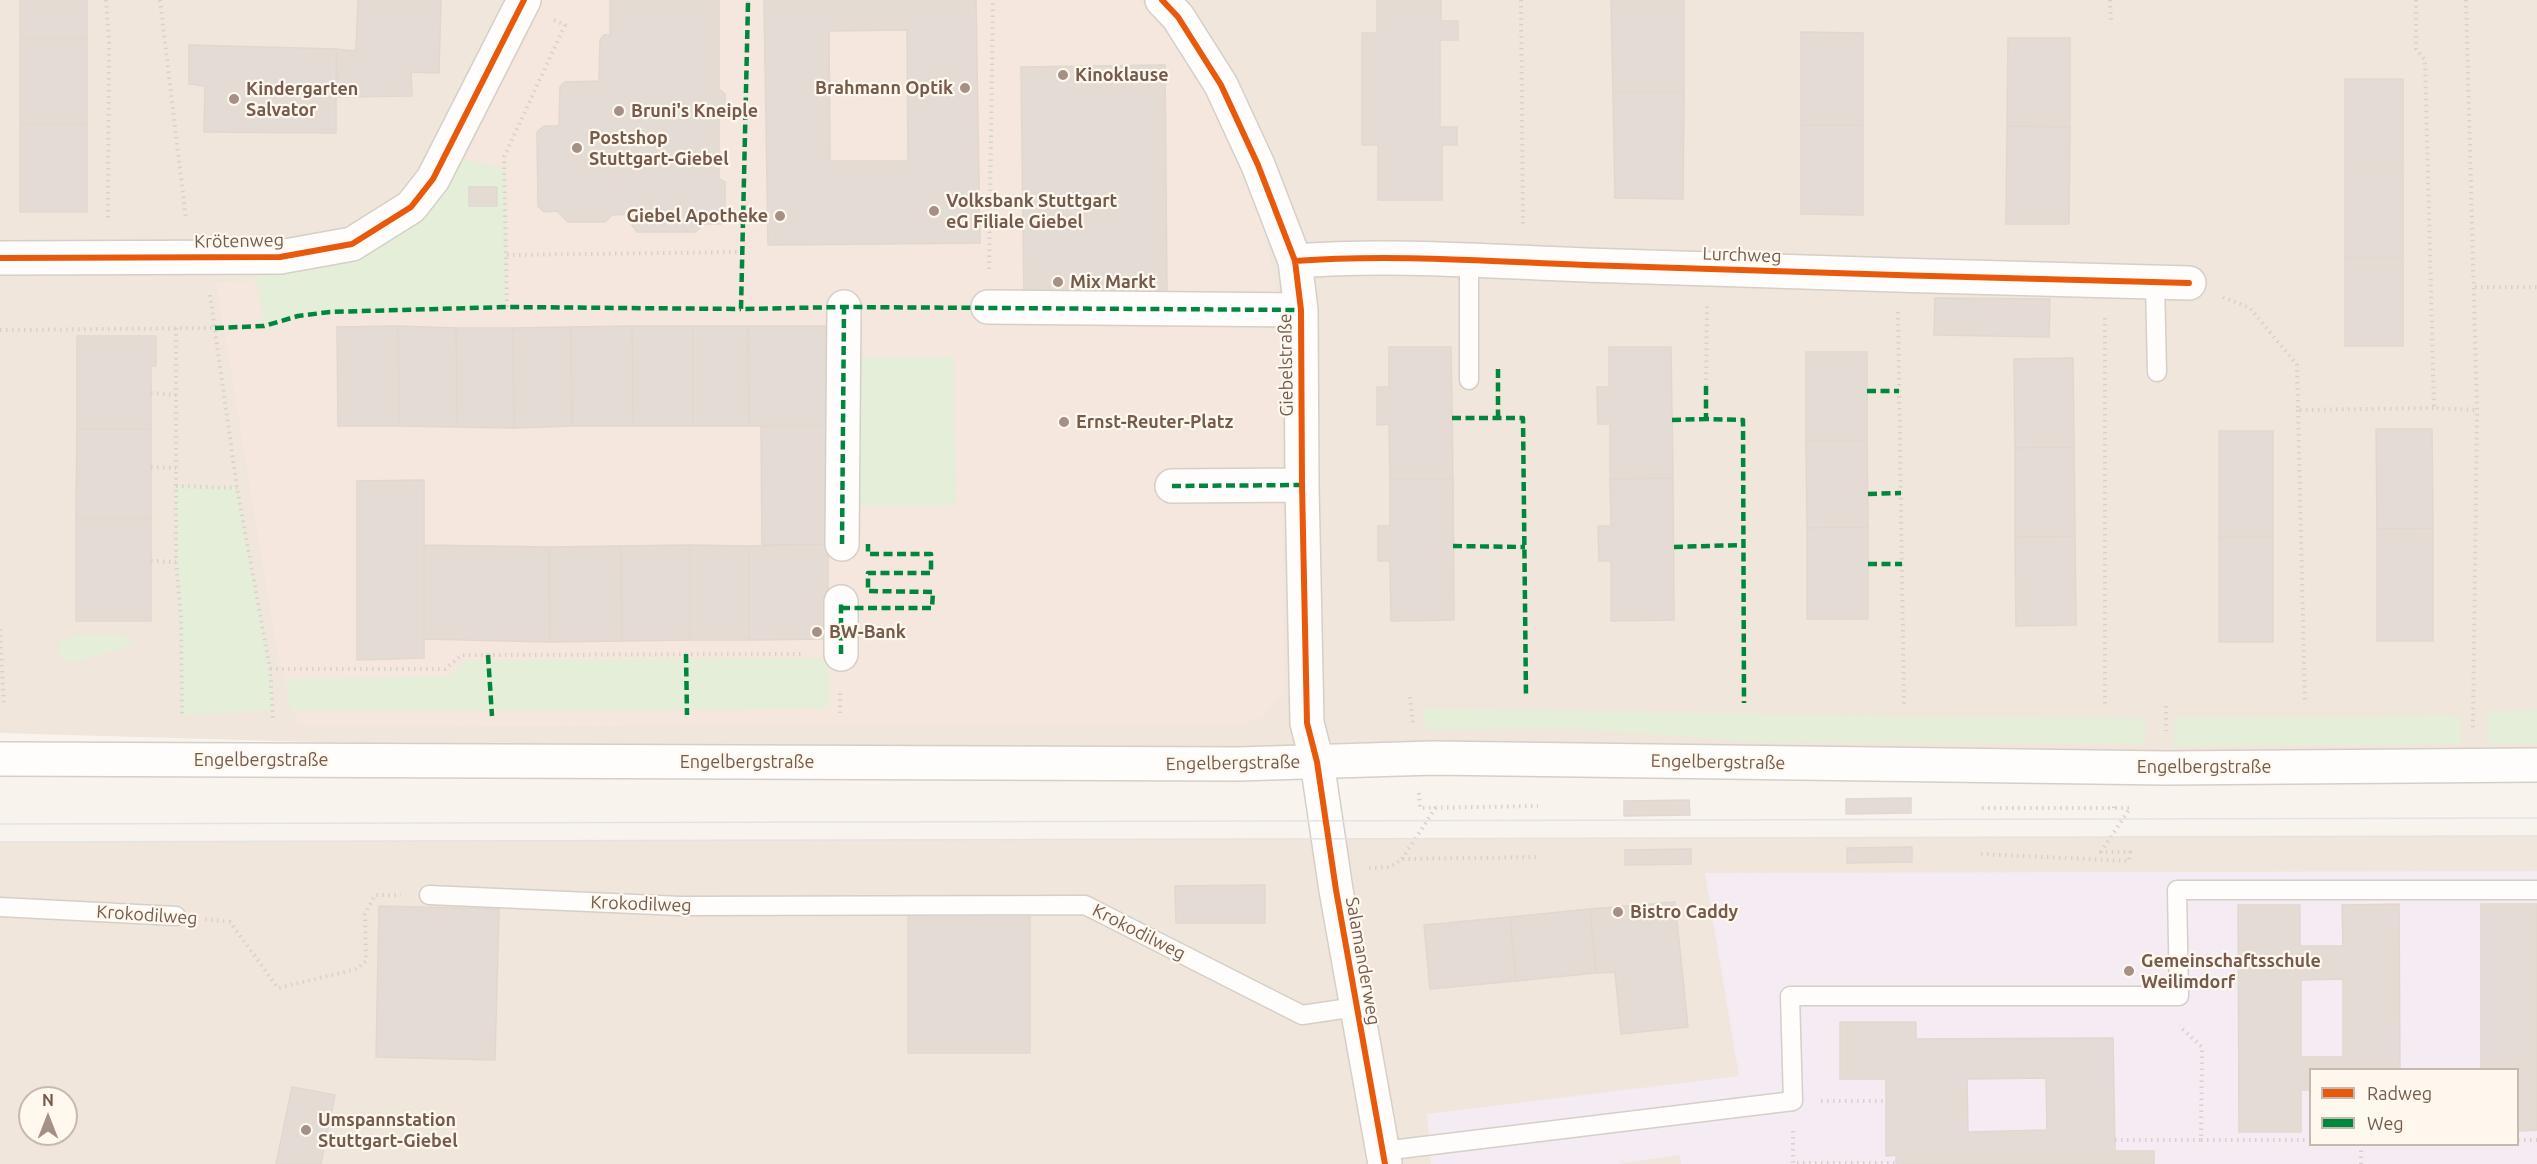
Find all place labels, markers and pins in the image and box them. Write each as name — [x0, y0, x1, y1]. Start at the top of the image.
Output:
place label: Kinoklause — [1075, 64, 1168, 86]
marker: Kinoklause — [1056, 68, 1070, 82]
place label: Brahmann Optik — [815, 77, 953, 99]
place label: Kindergarten Salvator — [246, 78, 358, 121]
marker: Brahmann Optik — [958, 81, 972, 95]
marker: Kindergarten Salvator — [227, 92, 241, 106]
place label: Bruni's Kneiple — [631, 100, 758, 122]
marker: Bruni's Kneiple — [612, 104, 626, 118]
place label: Postshop Stuttgart-Giebel — [589, 127, 729, 170]
marker: Postshop Stuttgart-Giebel — [570, 141, 584, 155]
place label: Volksbank Stuttgart eG Filiale Giebel — [946, 190, 1117, 232]
marker: Volksbank Stuttgart eG Filiale Giebel — [927, 204, 941, 218]
place label: Giebel Apotheke — [626, 205, 768, 227]
marker: Giebel Apotheke — [773, 209, 787, 223]
place label: Mix Markt — [1070, 271, 1156, 293]
marker: Mix Markt — [1051, 275, 1065, 289]
place label: Ernst-Reuter-Platz — [1076, 411, 1233, 433]
marker: Ernst-Reuter-Platz — [1057, 415, 1071, 429]
place label: BW-Bank — [829, 621, 906, 643]
marker: BW-Bank — [810, 625, 824, 639]
place label: Bistro Caddy — [1630, 901, 1738, 923]
marker: Bistro Caddy — [1611, 905, 1625, 919]
place label: Gemeinschaftsschule Weilimdorf — [2141, 950, 2321, 992]
marker: Gemeinschaftsschule Weilimdorf — [2122, 964, 2136, 978]
place label: Umspannstation Stuttgart-Giebel — [318, 1109, 458, 1152]
marker: Umspannstation Stuttgart-Giebel — [299, 1123, 313, 1137]

